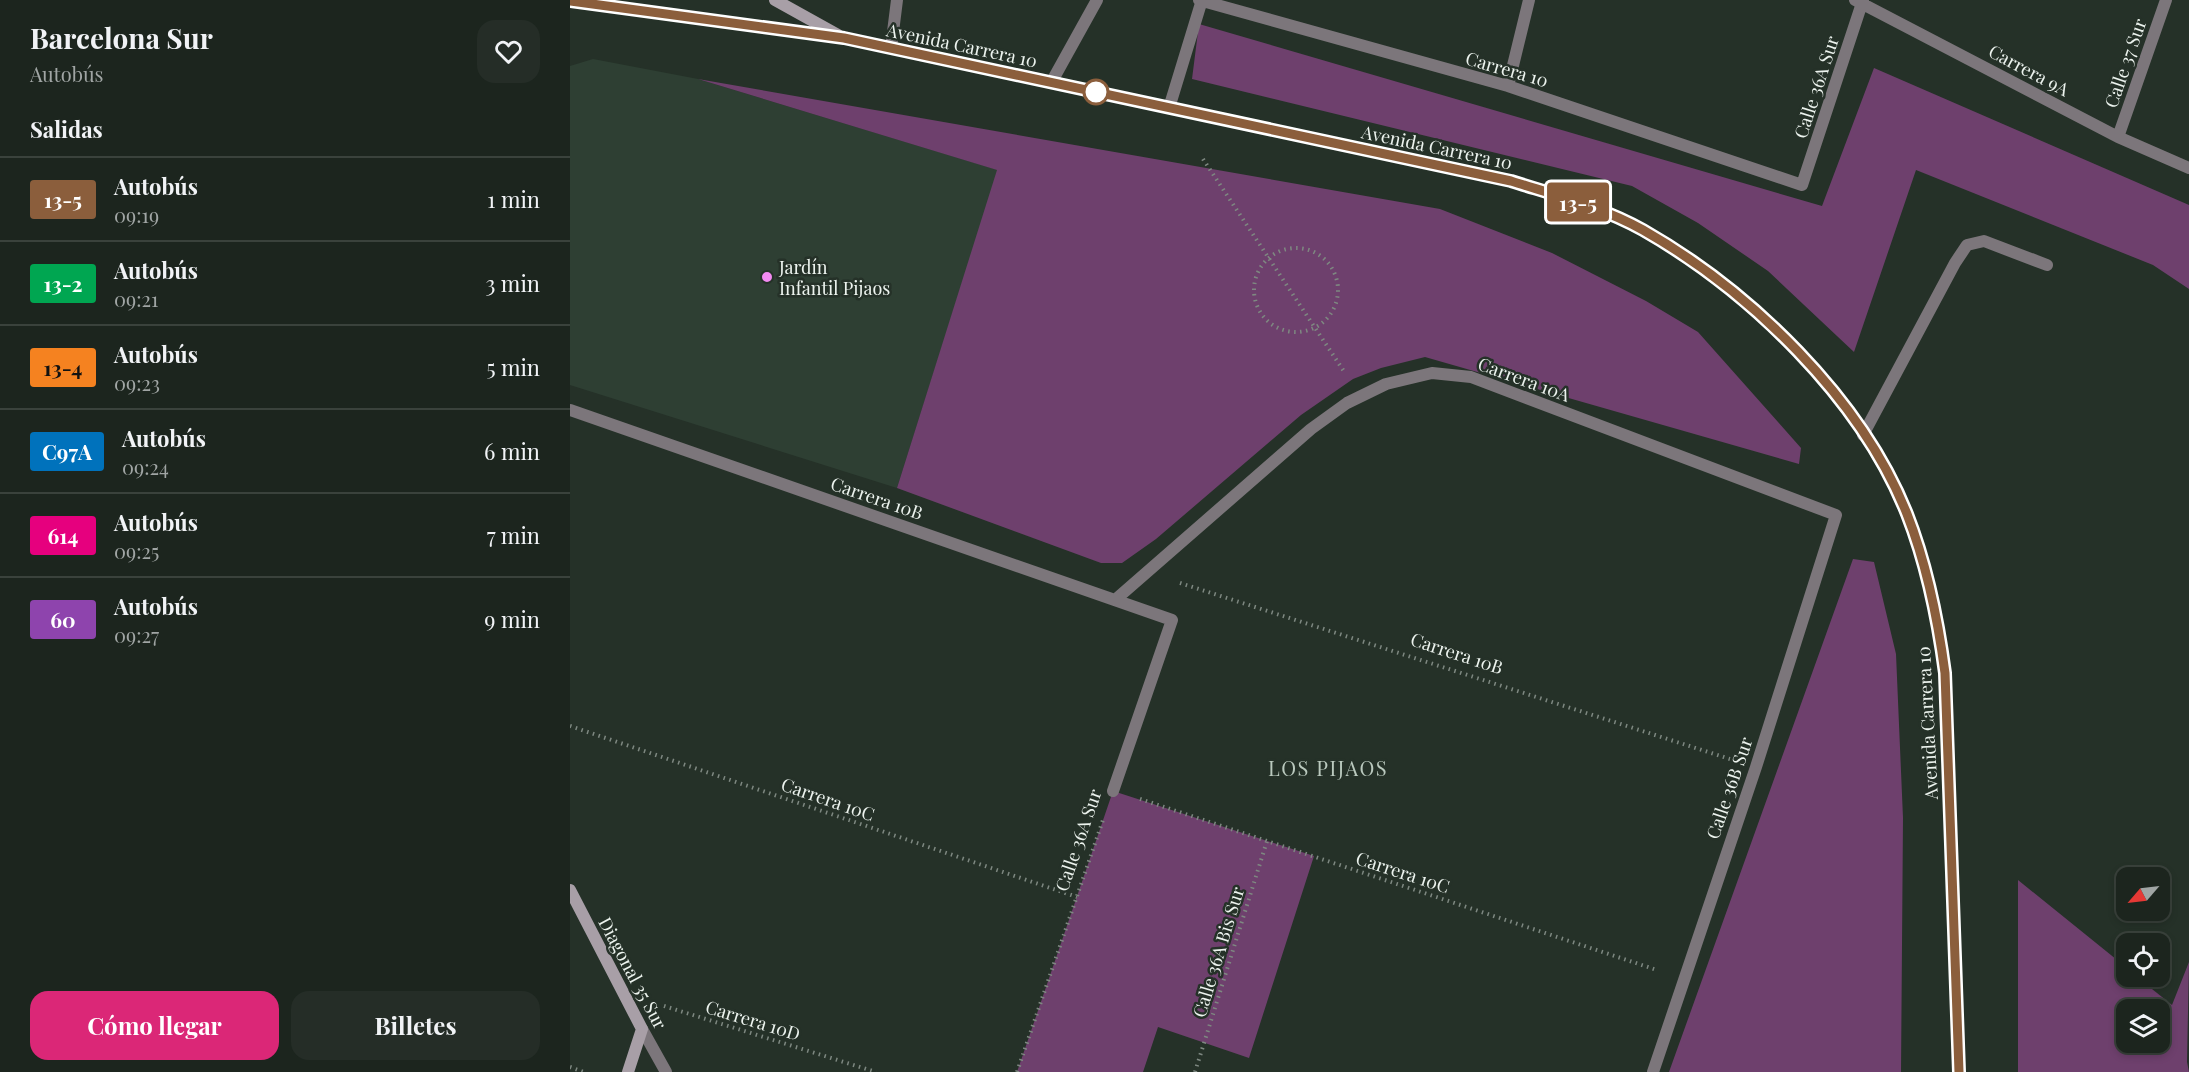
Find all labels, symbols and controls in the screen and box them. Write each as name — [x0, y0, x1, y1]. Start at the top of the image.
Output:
street label: Calle 37 Sur — [2099, 15, 2151, 111]
street label: Avenida Carrera 10 — [883, 17, 1040, 73]
text: Barcelona Sur — [30, 19, 213, 56]
button: heart — [477, 20, 540, 83]
street label: Calle 36A Sur — [1788, 33, 1844, 141]
street label: Carrera 9A — [1985, 39, 2074, 102]
street label: Carrera 10 — [1463, 46, 1551, 92]
text: Autobús — [30, 60, 103, 87]
unlabelled marker — [1083, 79, 1109, 105]
text: Salidas — [30, 114, 103, 144]
street label: Avenida Carrera 10 — [1358, 119, 1515, 175]
text: Autobús — [114, 171, 198, 201]
line badge: 13-5 — [1536, 182, 1620, 222]
text: 1 min — [487, 184, 540, 214]
text: 13-5 — [44, 185, 82, 213]
text: 13-5 — [1559, 188, 1597, 216]
text: 09:19 — [114, 201, 159, 228]
text: Autobús — [114, 255, 198, 285]
place label: Jardín Infantil Pijaos — [778, 255, 890, 300]
text: 3 min — [485, 268, 540, 298]
text: 13-2 — [43, 269, 83, 297]
marker: Jardín Infantil Pijaos — [760, 270, 774, 284]
text: 09:21 — [114, 285, 158, 312]
text: Autobús — [114, 339, 198, 369]
street label: Carrera 10A — [1475, 351, 1574, 407]
text: 5 min — [487, 352, 540, 382]
text: 13-4 — [44, 353, 82, 381]
text: 09:23 — [114, 369, 160, 396]
text: Autobús — [122, 423, 206, 453]
text: 6 min — [484, 436, 540, 466]
text: C97A — [42, 437, 92, 465]
text: 09:24 — [122, 453, 169, 480]
street label: Carrera 10B — [828, 471, 926, 525]
text: Autobús — [114, 507, 198, 537]
text: 7 min — [487, 520, 540, 550]
text: 614 — [48, 521, 78, 549]
text: 09:25 — [114, 537, 159, 564]
text: Autobús — [114, 591, 198, 621]
text: 9 min — [484, 604, 540, 634]
text: 60 — [50, 605, 76, 633]
text: 09:27 — [114, 621, 159, 648]
street label: Carrera 10B — [1408, 627, 1506, 679]
street label: Avenida Carrera 10 — [1911, 646, 1943, 801]
street label: Calle 36B Sur — [1700, 734, 1758, 842]
district label: LOS PIJAOS — [1268, 754, 1388, 781]
street label: Carrera 10C — [778, 772, 878, 826]
street label: Calle 36A Sur — [1049, 786, 1107, 894]
street label: Carrera 10C — [1353, 846, 1453, 898]
north arrow — [2116, 867, 2170, 921]
map controls — [2116, 867, 2170, 1053]
street label: Calle 36A Bis Sur — [1187, 884, 1249, 1020]
street label: Diagonal 35 Sur — [593, 913, 673, 1033]
button: locate — [2116, 933, 2170, 987]
button: Cómo llegar — [30, 991, 279, 1060]
button: Billetes — [291, 991, 540, 1060]
street label: Carrera 10D — [703, 994, 803, 1046]
button: layers — [2116, 999, 2170, 1053]

